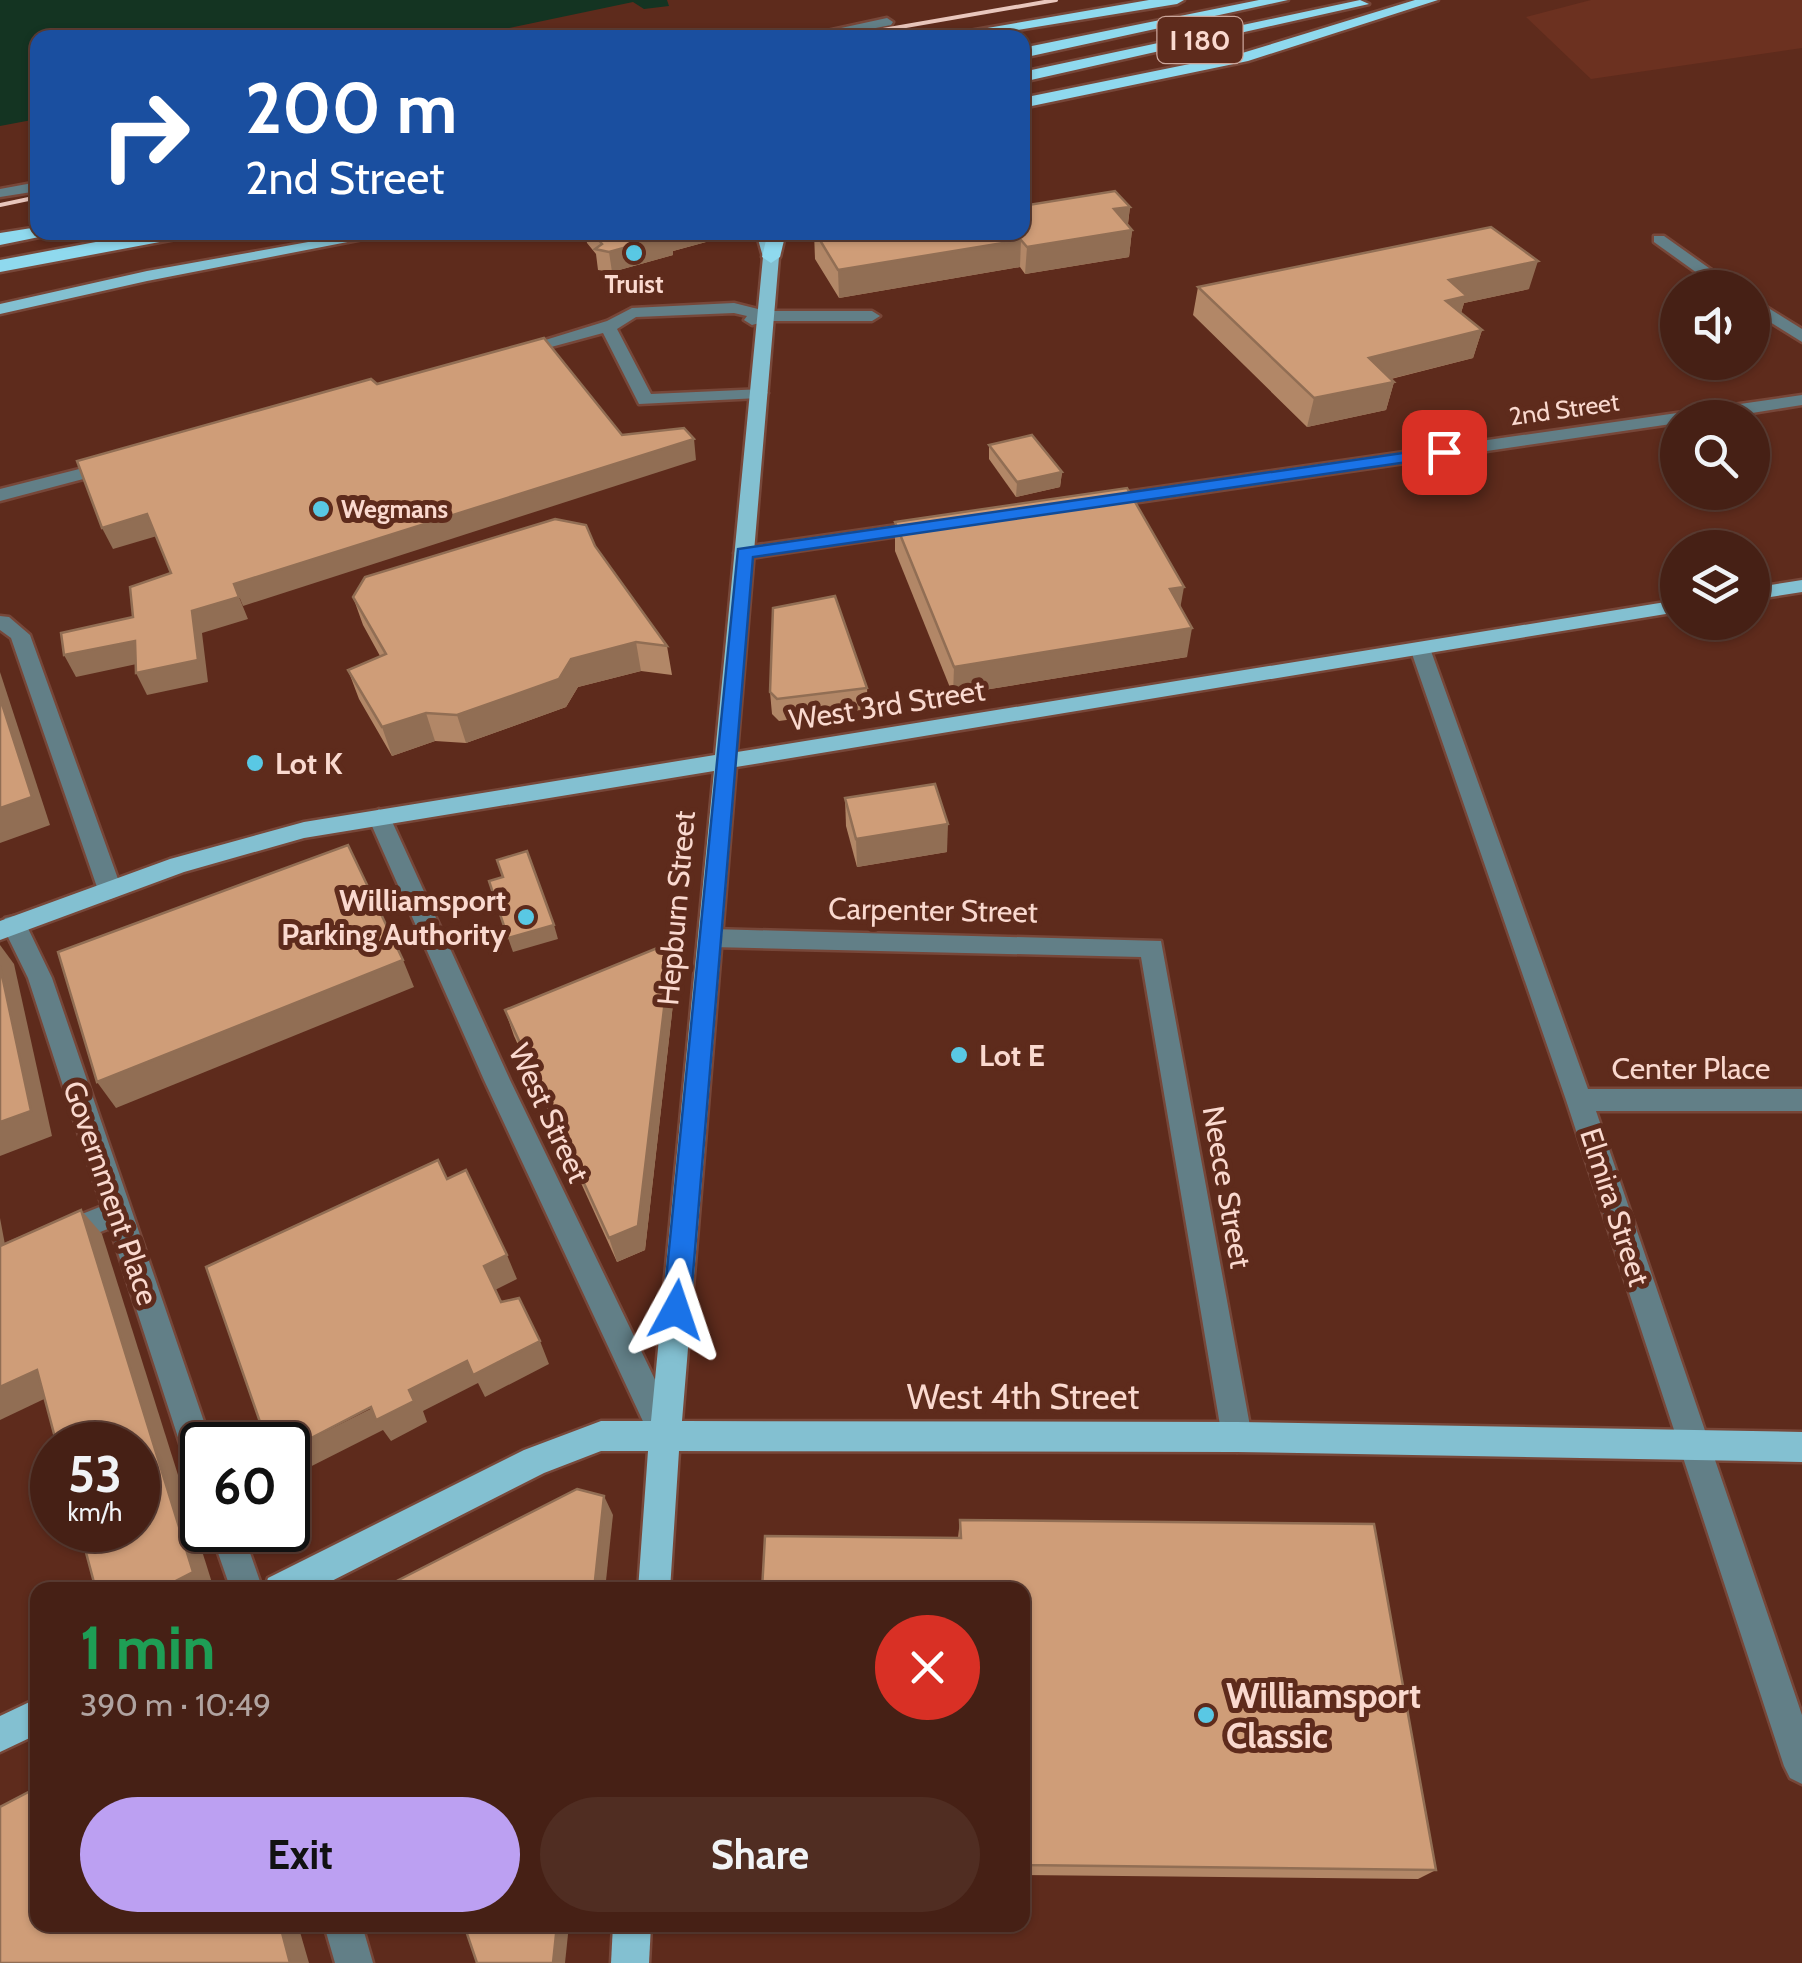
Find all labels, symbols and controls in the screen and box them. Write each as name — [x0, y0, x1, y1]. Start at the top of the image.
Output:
road number: I 180 — [1158, 17, 1242, 63]
text: 200 m — [245, 65, 457, 151]
icon: right — [80, 70, 210, 200]
text: 2nd Street — [245, 151, 445, 205]
marker: Truist — [623, 242, 645, 264]
place label: Truist — [604, 269, 664, 299]
map controls — [1660, 270, 1770, 640]
button: sound — [1660, 270, 1770, 380]
street label: 2nd Street — [1507, 386, 1622, 432]
button: search — [1660, 400, 1770, 510]
pin — [1402, 410, 1487, 495]
icon: arrive — [1417, 425, 1472, 480]
place label: Wegmans — [341, 494, 448, 524]
marker: Wegmans — [310, 498, 332, 520]
button: layers — [1660, 530, 1770, 640]
street label: West 3rd Street — [786, 671, 988, 739]
place label: Lot K — [275, 745, 343, 782]
marker: Lot K — [244, 752, 266, 774]
street label: Hepburn Street — [649, 809, 703, 1007]
place label: Williamsport Parking Authority — [281, 882, 507, 953]
street label: Carpenter Street — [828, 890, 1038, 930]
marker: Williamsport Parking Authority — [515, 906, 537, 928]
place label: Lot E — [979, 1037, 1045, 1074]
street label: West Street — [501, 1038, 597, 1188]
marker: Lot E — [948, 1044, 970, 1066]
street label: Center Place — [1612, 1050, 1770, 1087]
street label: Government Place — [55, 1076, 167, 1310]
street label: Neece Street — [1195, 1103, 1259, 1271]
street label: Elmira Street — [1572, 1123, 1658, 1291]
position arrow — [624, 1258, 728, 1362]
street label: West 4th Street — [907, 1375, 1140, 1418]
speed limit sign: 60 — [180, 1422, 310, 1552]
text: 53 — [68, 1444, 122, 1505]
text: km/h — [68, 1497, 122, 1527]
text: 1 min — [80, 1611, 215, 1684]
button: close — [875, 1615, 980, 1720]
place label: Williamsport Classic — [1226, 1674, 1421, 1757]
text: 390 m · 10:49 — [80, 1685, 271, 1724]
marker: Williamsport Classic — [1195, 1704, 1217, 1726]
button: Exit — [80, 1797, 520, 1912]
button: Share — [540, 1797, 980, 1912]

